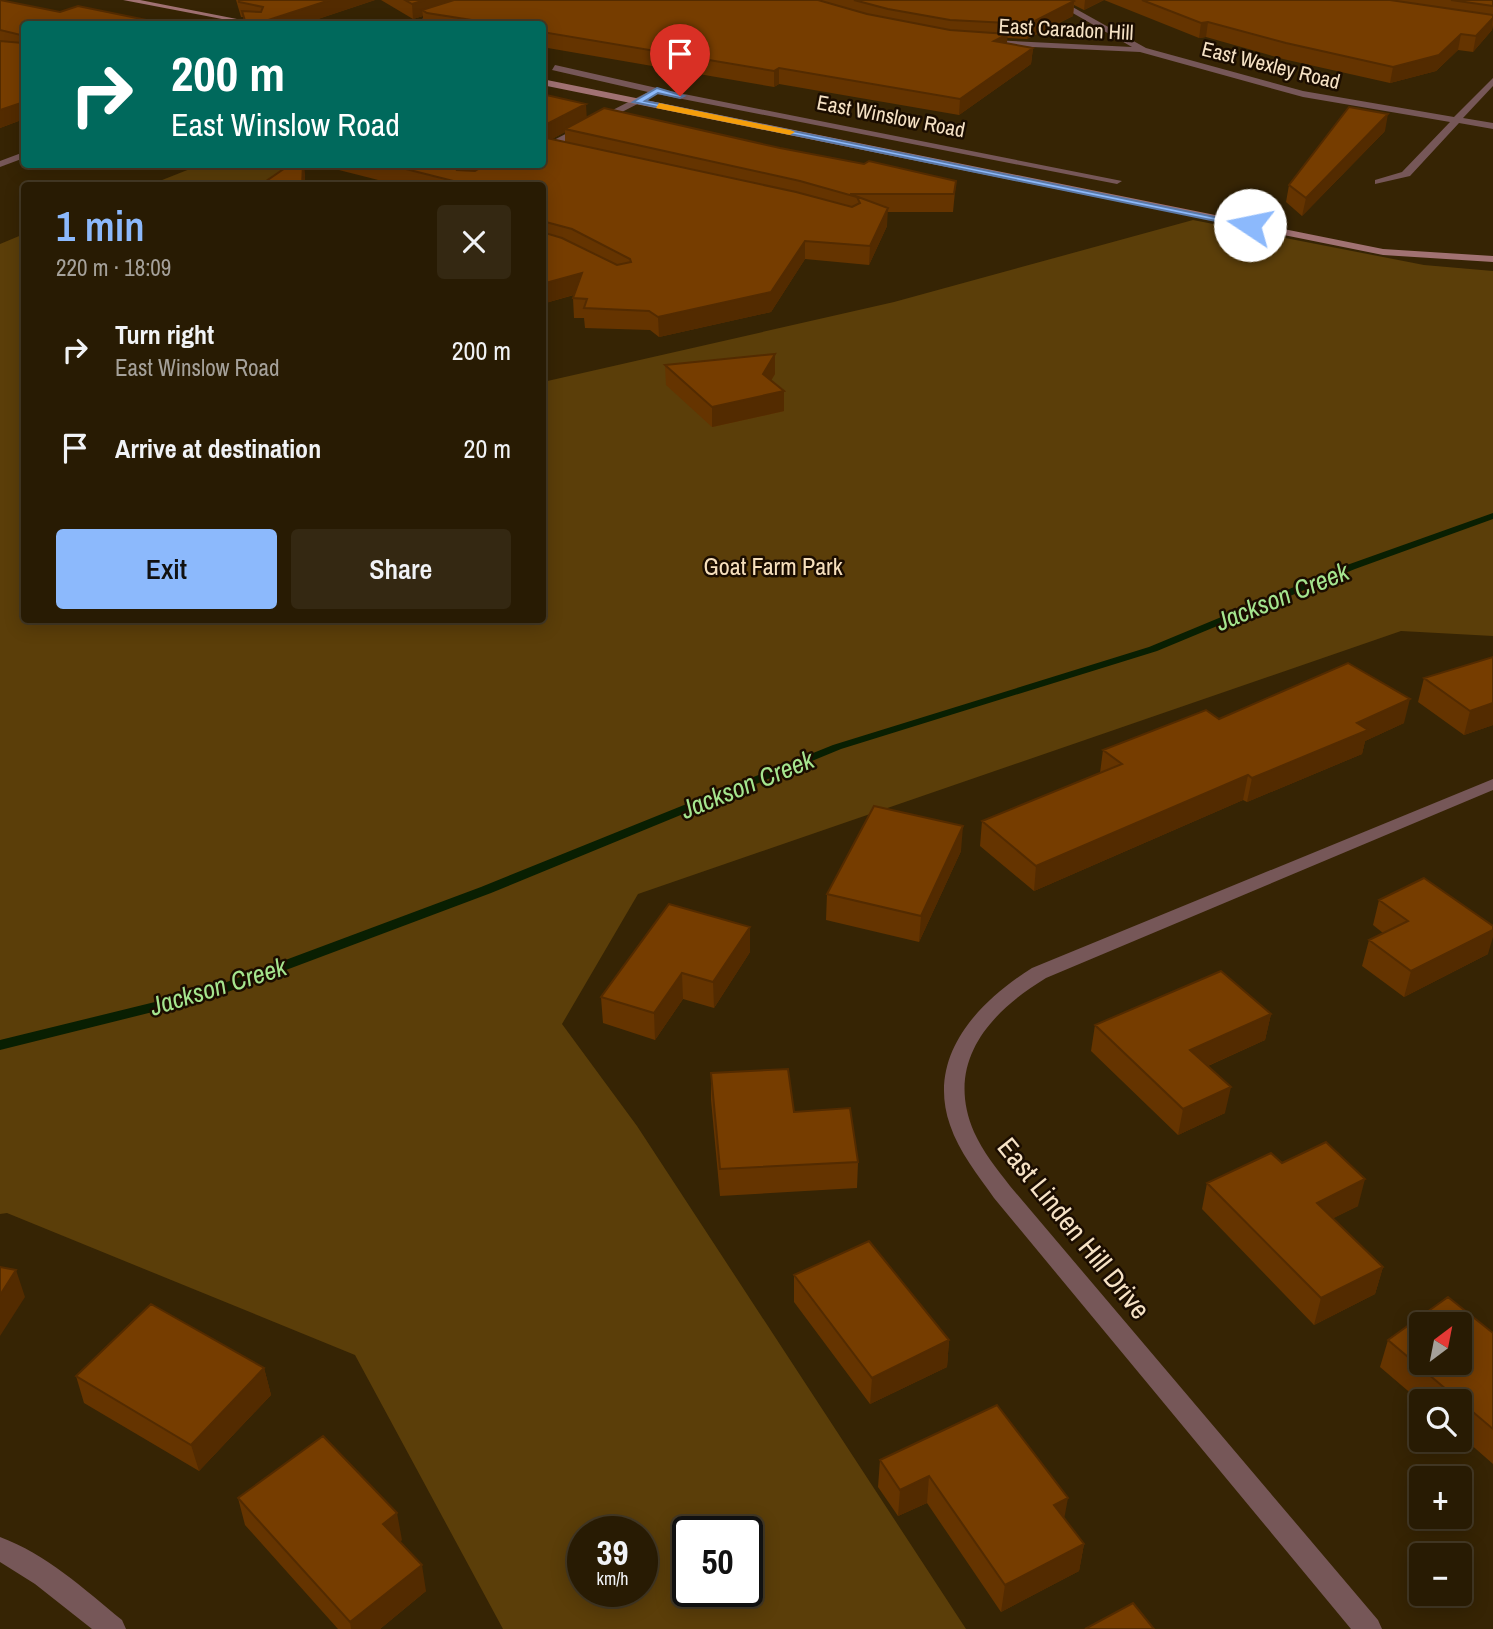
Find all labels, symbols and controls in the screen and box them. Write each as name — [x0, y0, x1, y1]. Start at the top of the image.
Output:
street label: East Caradon Hill — [998, 11, 1134, 47]
pin — [650, 24, 710, 96]
street label: East Wexley Road — [1199, 34, 1343, 96]
icon: arrive — [661, 35, 699, 73]
text: 200 m — [171, 40, 285, 106]
icon: right — [56, 49, 147, 140]
street label: East Winslow Road — [814, 87, 968, 145]
text: East Winslow Road — [171, 103, 400, 146]
position arrow — [1213, 188, 1287, 262]
text: 1 min — [56, 198, 145, 254]
button: close — [437, 205, 511, 279]
text: 220 m · 18:09 — [56, 252, 171, 283]
text: Turn right — [115, 317, 214, 352]
icon: right — [56, 331, 94, 369]
text: 200 m — [452, 333, 511, 368]
text: East Winslow Road — [115, 352, 280, 383]
icon: arrive — [56, 429, 94, 467]
text: Arrive at destination — [115, 431, 321, 466]
text: 20 m — [464, 431, 511, 466]
button: Exit — [56, 529, 277, 609]
button: Share — [291, 529, 511, 609]
park label: Goat Farm Park — [703, 550, 843, 582]
water label: Jackson Creek — [1209, 553, 1355, 639]
water label: Jackson Creek — [674, 741, 820, 827]
water label: Jackson Creek — [145, 948, 292, 1024]
street label: East Linden Hill Drive — [989, 1129, 1159, 1327]
north arrow — [1409, 1312, 1472, 1376]
map controls — [1409, 1312, 1472, 1606]
button: search — [1409, 1389, 1472, 1452]
button: + — [1409, 1466, 1472, 1529]
speed limit sign: 50 — [672, 1516, 763, 1607]
text: 39 — [597, 1529, 628, 1576]
button: − — [1409, 1543, 1472, 1606]
text: km/h — [597, 1566, 629, 1591]

